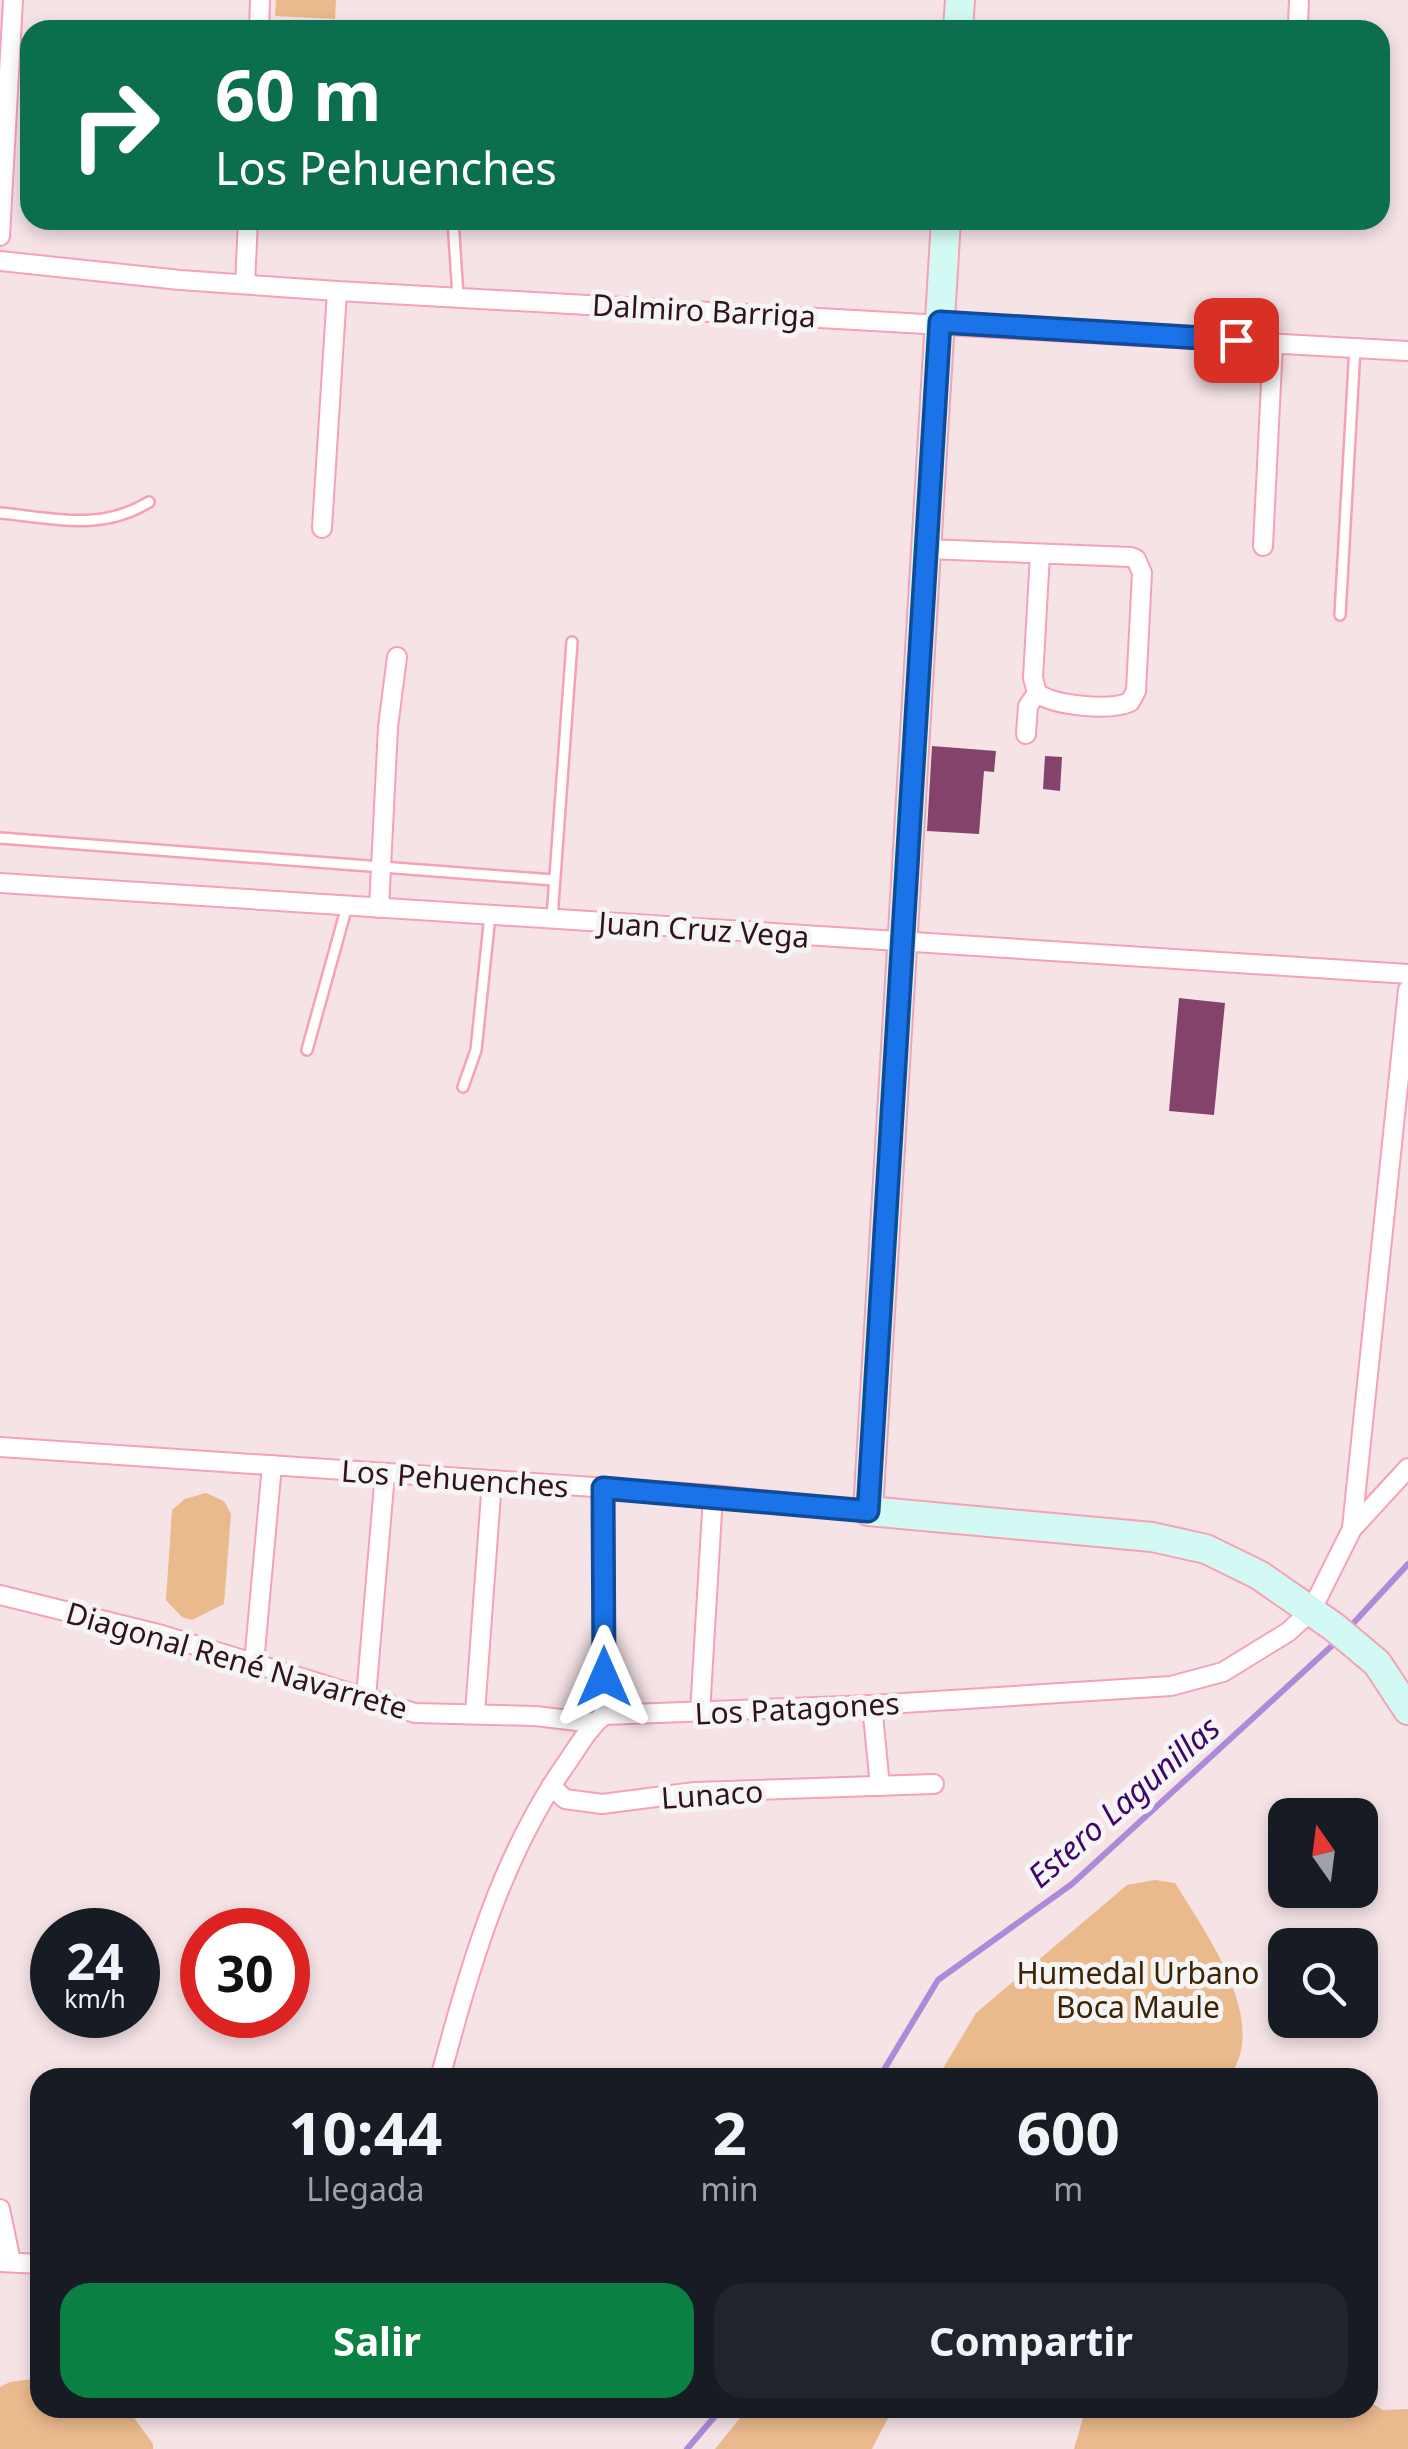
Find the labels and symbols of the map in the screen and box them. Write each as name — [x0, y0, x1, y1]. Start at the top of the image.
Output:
street label: Dalmiro Barriga — [591, 284, 817, 336]
pin — [1194, 298, 1279, 383]
street label: Juan Cruz Vega — [594, 901, 811, 957]
street label: Los Pehuenches — [340, 1450, 570, 1506]
street label: Diagonal René Navarrete — [62, 1592, 412, 1728]
position arrow — [552, 1625, 656, 1729]
street label: Los Patagones — [694, 1682, 900, 1734]
water label: Estero Lagunillas — [1018, 1706, 1228, 1896]
street label: Lunaco — [660, 1770, 764, 1818]
north arrow — [1268, 1798, 1378, 1908]
speed limit sign: 30 — [180, 1908, 310, 2038]
park label: Humedal Urbano Boca Maule — [1017, 1952, 1259, 2027]

